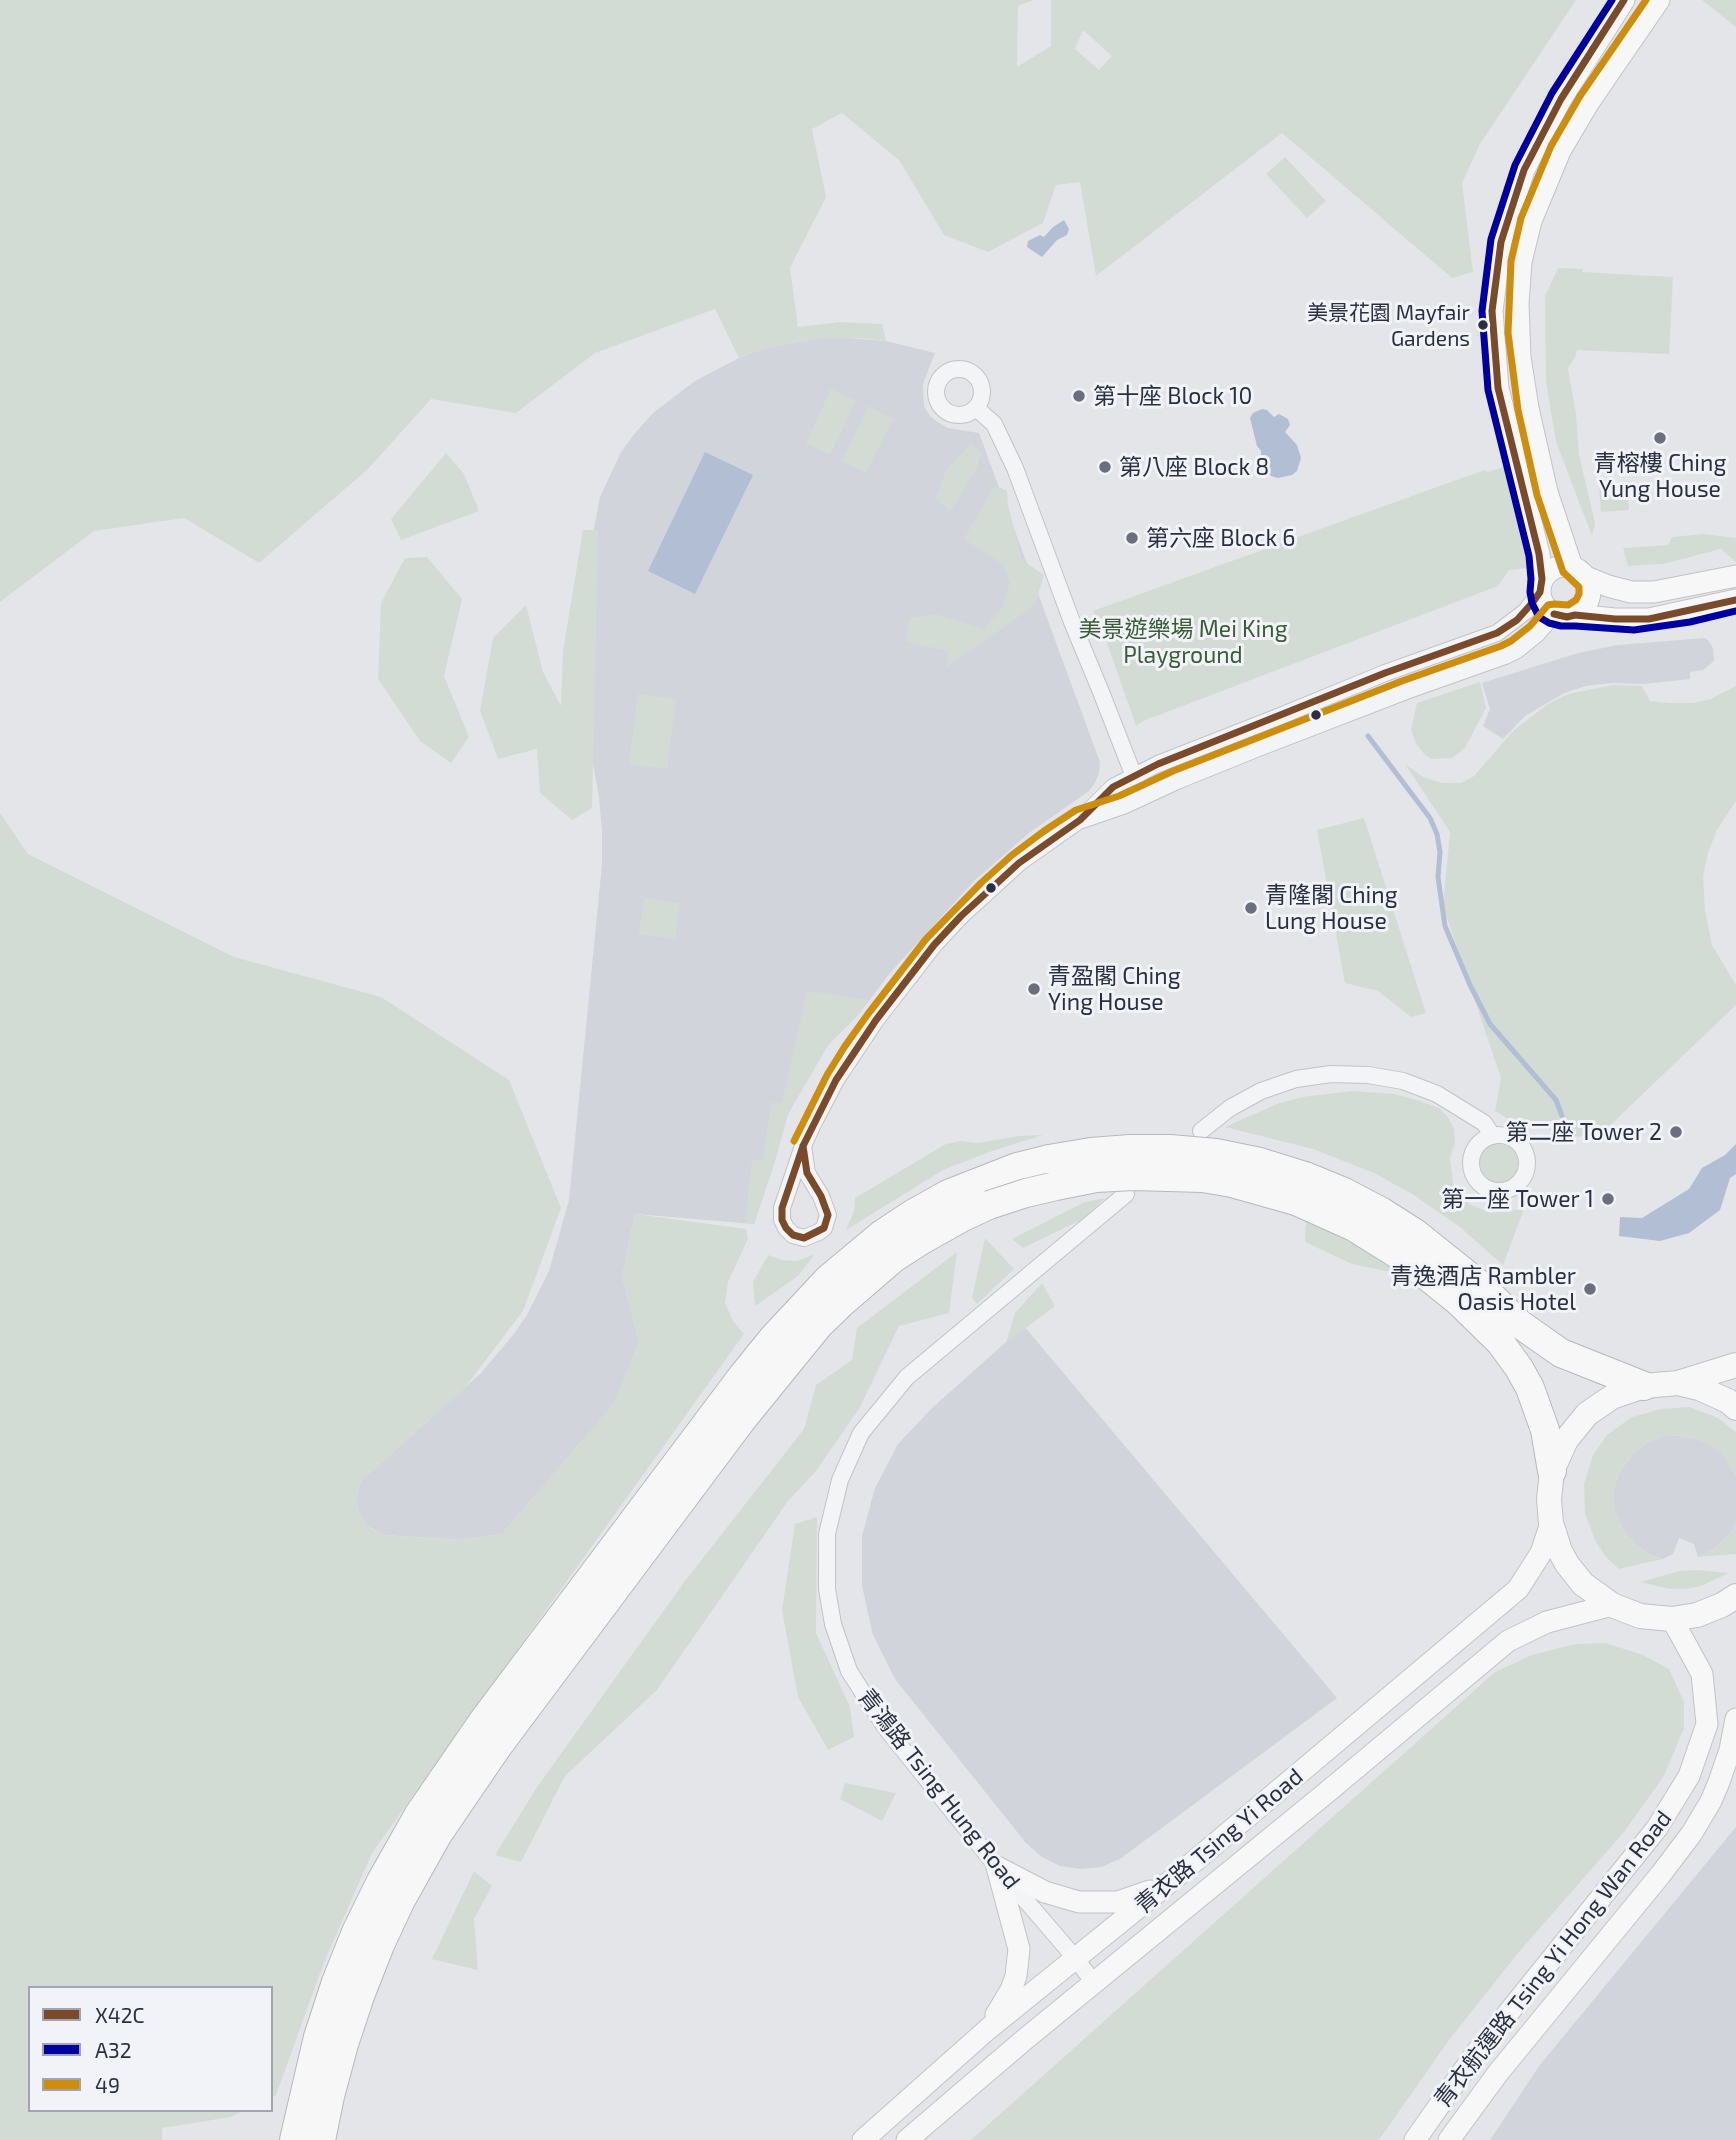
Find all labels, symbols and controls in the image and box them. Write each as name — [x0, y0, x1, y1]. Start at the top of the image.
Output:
place label: 美景花園 Mayfair Gardens — [1307, 300, 1470, 350]
marker: 美景花園 Mayfair Gardens — [1476, 318, 1490, 332]
place label: 第十座 Block 10 — [1093, 382, 1252, 410]
marker: 第十座 Block 10 — [1071, 388, 1087, 404]
marker: 青榕樓 Ching Yung House — [1652, 430, 1668, 446]
place label: 青榕樓 Ching Yung House — [1594, 449, 1726, 503]
place label: 第八座 Block 8 — [1119, 453, 1269, 481]
marker: 第八座 Block 8 — [1097, 459, 1113, 475]
place label: 第六座 Block 6 — [1146, 524, 1296, 552]
marker: 第六座 Block 6 — [1124, 530, 1140, 546]
park label: 美景遊樂場 Mei King Playground — [1079, 615, 1287, 669]
unlabelled marker — [1309, 708, 1323, 722]
unlabelled marker — [984, 881, 998, 895]
place label: 青隆閣 Ching Lung House — [1265, 881, 1398, 935]
marker: 青隆閣 Ching Lung House — [1243, 900, 1259, 916]
place label: 青盈閣 Ching Ying House — [1048, 962, 1181, 1016]
marker: 青盈閣 Ching Ying House — [1026, 981, 1042, 997]
place label: 第二座 Tower 2 — [1506, 1118, 1662, 1146]
marker: 第二座 Tower 2 — [1668, 1124, 1684, 1140]
place label: 第一座 Tower 1 — [1441, 1185, 1594, 1213]
marker: 第一座 Tower 1 — [1600, 1191, 1616, 1207]
place label: 青逸酒店 Rambler Oasis Hotel — [1390, 1262, 1576, 1316]
marker: 青逸酒店 Rambler Oasis Hotel — [1582, 1281, 1598, 1297]
street label: 青鴻路 Tsing Hung Road — [852, 1683, 1026, 1895]
street label: 青衣路 Tsing Yi Road — [1129, 1763, 1309, 1919]
street label: 青衣航運路 Tsing Yi Hong Wan Road — [1428, 1805, 1678, 2113]
legend — [28, 1986, 273, 2112]
text: X42C — [95, 2002, 145, 2027]
text: A32 — [95, 2037, 132, 2062]
text: 49 — [95, 2072, 120, 2097]

